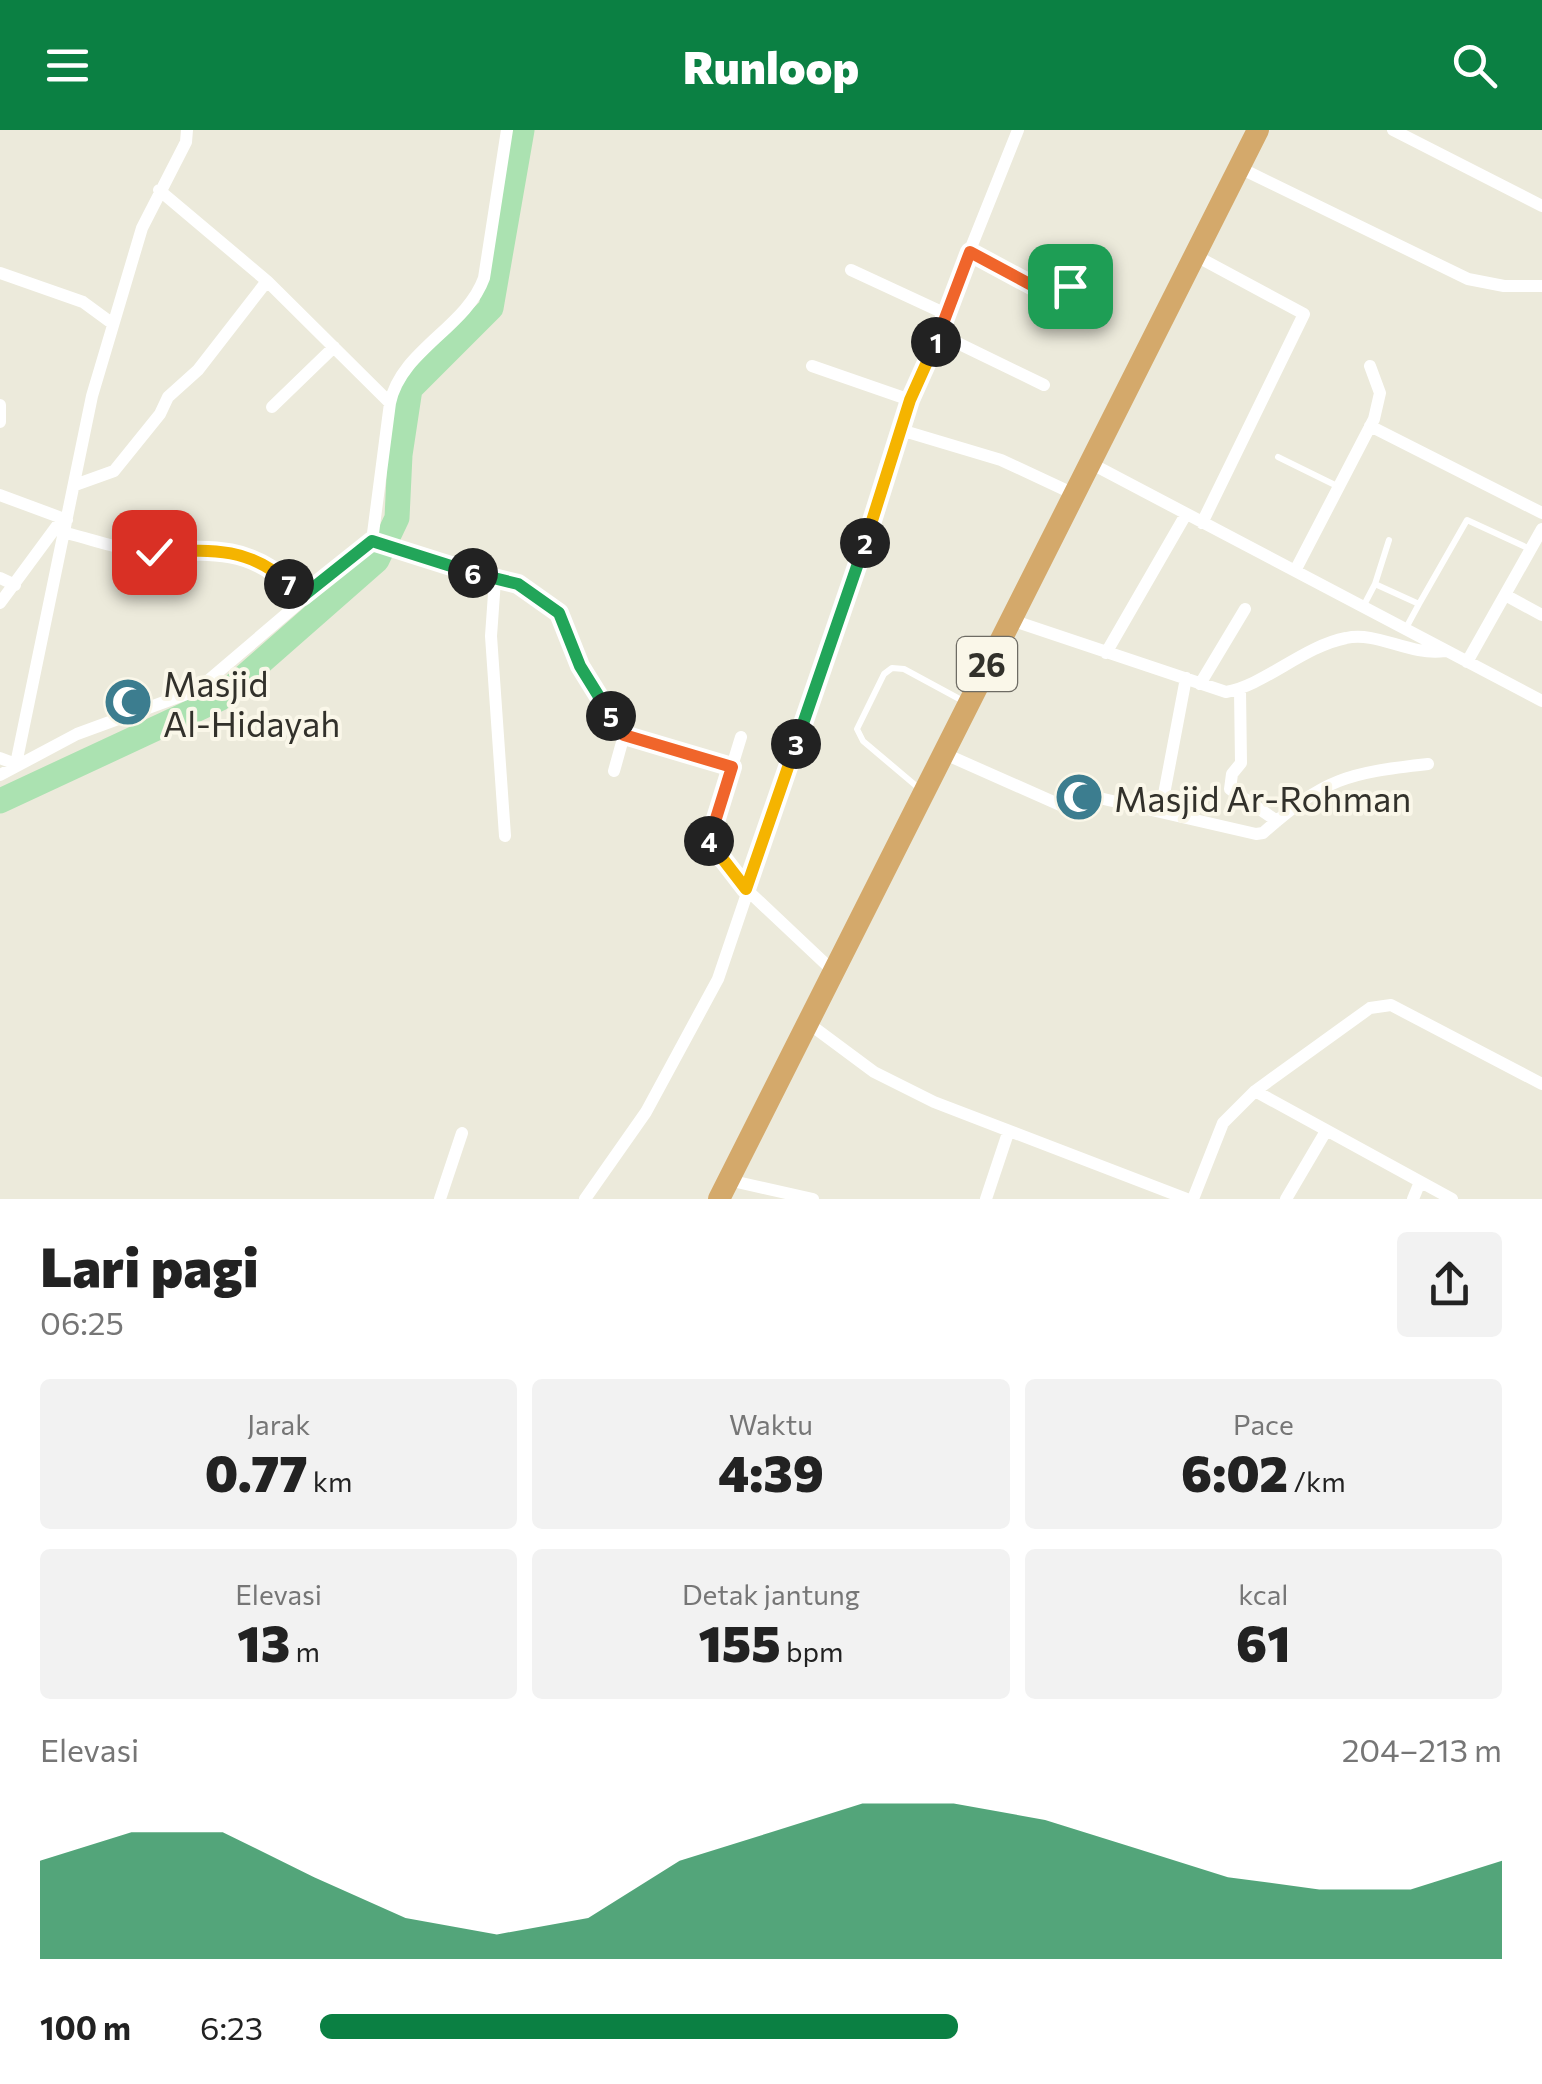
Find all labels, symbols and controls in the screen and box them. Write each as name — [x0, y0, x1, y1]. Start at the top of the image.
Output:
icon: menu — [40, 38, 95, 93]
text: Runloop — [683, 38, 859, 93]
icon: search — [1447, 38, 1502, 93]
pin — [1028, 244, 1113, 329]
icon: arrive — [1043, 259, 1098, 314]
pin: 1 — [911, 317, 961, 367]
text: 1 — [930, 325, 942, 359]
pin — [112, 510, 197, 595]
pin: 2 — [840, 518, 890, 568]
icon: check — [127, 525, 182, 580]
text: 2 — [857, 526, 873, 560]
pin: 6 — [448, 548, 498, 598]
text: 6 — [464, 556, 482, 590]
pin: 7 — [264, 559, 314, 609]
text: 7 — [281, 567, 297, 601]
road number: 26 — [957, 637, 1017, 691]
place label: Masjid Al-Hidayah — [163, 661, 340, 744]
mosque icon: Masjid Al-Hidayah — [102, 676, 154, 728]
pin: 5 — [586, 691, 636, 741]
text: 5 — [603, 699, 619, 733]
pin: 3 — [771, 719, 821, 769]
text: 3 — [788, 727, 804, 761]
mosque icon: Masjid Ar-Rohman — [1053, 771, 1105, 823]
place label: Masjid Ar-Rohman — [1114, 776, 1411, 819]
pin: 4 — [684, 816, 734, 866]
text: 4 — [700, 824, 718, 858]
text: Lari pagi — [40, 1231, 259, 1298]
button: share — [1397, 1232, 1502, 1337]
text: 06:25 — [40, 1302, 124, 1342]
text: Jarak — [247, 1407, 310, 1441]
text: Waktu — [729, 1407, 813, 1441]
text: Pace — [1233, 1407, 1294, 1441]
text: 0.77 — [205, 1441, 308, 1502]
text: 4:39 — [718, 1441, 824, 1502]
text: 6:02 — [1181, 1441, 1288, 1502]
text: km — [308, 1464, 352, 1498]
text: /km — [1288, 1464, 1346, 1498]
text: Elevasi — [235, 1577, 322, 1611]
text: Detak jantung — [682, 1577, 860, 1611]
text: kcal — [1238, 1577, 1288, 1611]
text: 13 — [237, 1611, 290, 1672]
text: 155 — [698, 1611, 781, 1672]
text: 61 — [1236, 1611, 1291, 1672]
text: m — [290, 1634, 320, 1668]
text: bpm — [781, 1634, 844, 1668]
text: Elevasi — [40, 1729, 139, 1769]
text: 204–213 m — [1342, 1729, 1502, 1769]
text: 100 m — [40, 2007, 131, 2047]
text: 6:23 — [200, 2007, 263, 2047]

